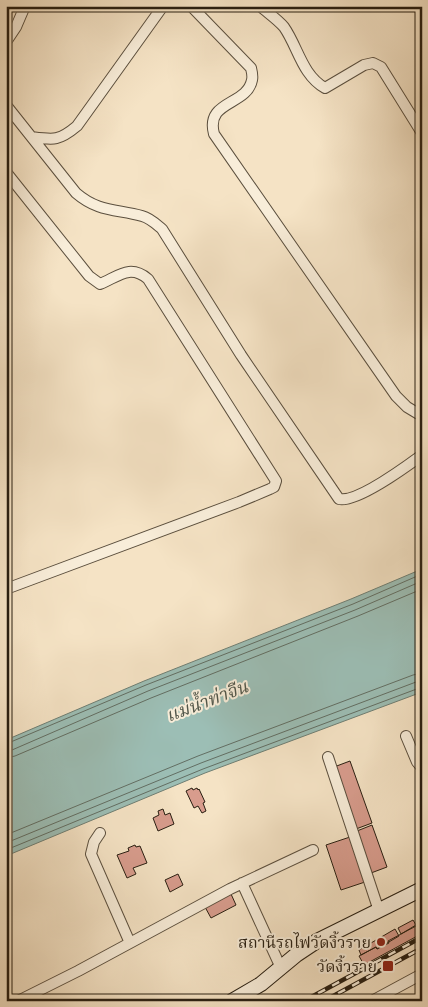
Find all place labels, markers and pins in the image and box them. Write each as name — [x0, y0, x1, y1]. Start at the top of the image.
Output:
place label: สถานีรถไฟวัดงิ้วราย — [238, 931, 371, 953]
marker: สถานีรถไฟวัดงิ้วราย — [375, 936, 387, 948]
place label: วัดงิ้วราย — [317, 955, 377, 977]
marker: วัดงิ้วราย — [381, 959, 395, 973]

